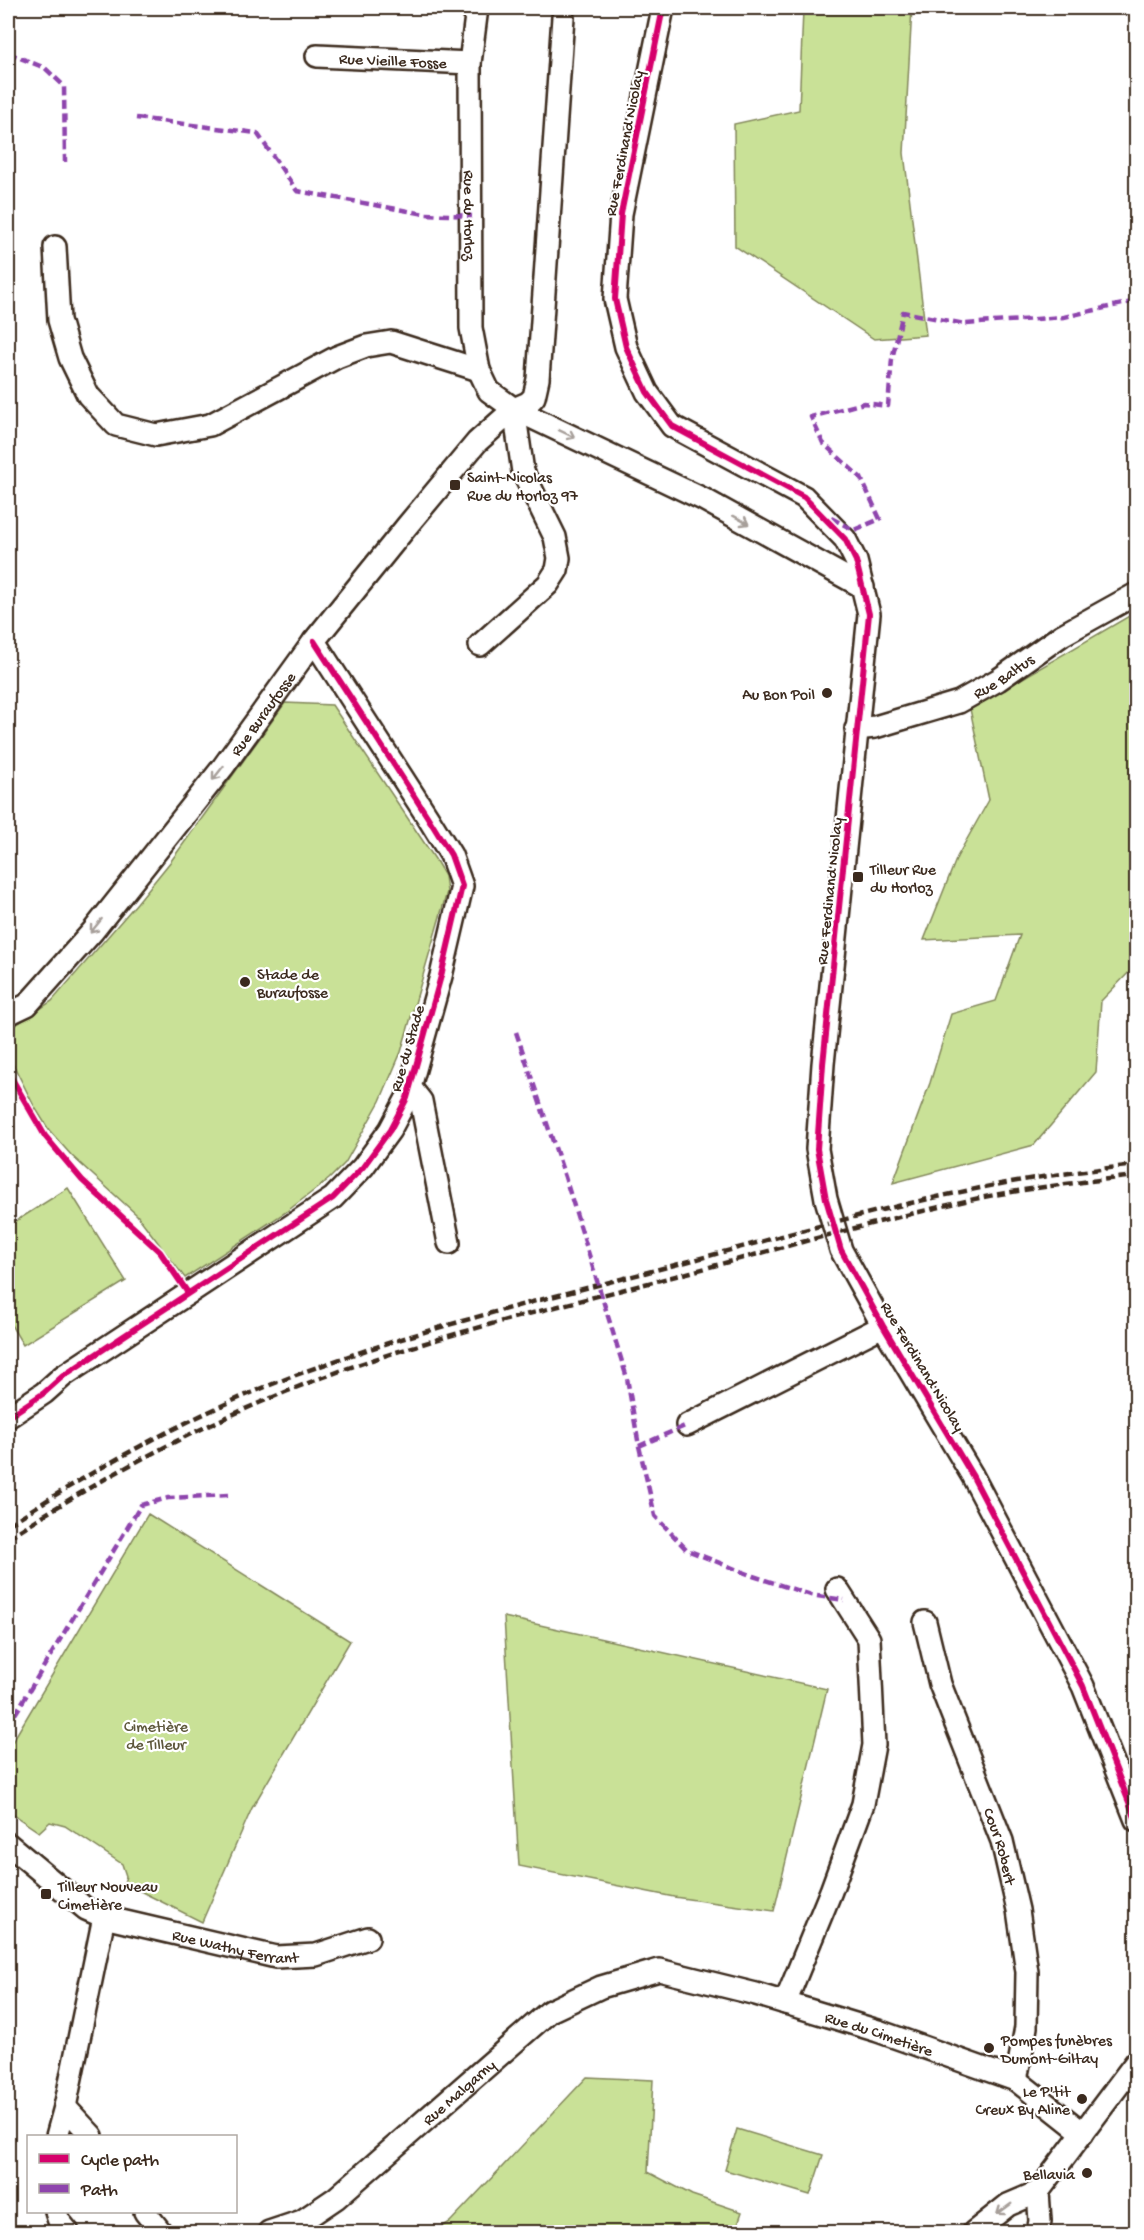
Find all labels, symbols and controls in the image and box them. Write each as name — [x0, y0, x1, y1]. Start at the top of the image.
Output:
street label: Rue Vieille Fosse — [338, 51, 448, 75]
street label: Rue Ferdinand Nicolay — [603, 69, 650, 218]
street label: Rue du Horloz — [457, 170, 477, 262]
one-way arrow — [557, 428, 575, 440]
place label: Saint-Nicolas Rue du Horloz 97 — [467, 470, 578, 507]
marker: Saint-Nicolas Rue du Horloz 97 — [448, 478, 462, 492]
one-way arrow — [732, 515, 750, 526]
street label: Rue Baltus — [971, 651, 1040, 705]
street label: Rue Buraufosse — [228, 669, 302, 761]
marker: Au Bon Poil — [820, 686, 834, 700]
place label: Au Bon Poil — [742, 687, 815, 706]
one-way arrow — [211, 765, 224, 781]
street label: Rue Ferdinand Nicolay — [814, 817, 849, 966]
place label: Tilleur Rue du Horloz — [869, 862, 937, 899]
marker: Tilleur Rue du Horloz — [851, 870, 865, 884]
one-way arrow — [90, 918, 103, 934]
place label: Stade de Buraufosse — [256, 967, 329, 1004]
marker: Stade de Buraufosse — [238, 975, 252, 989]
street label: Rue du Stade — [388, 1003, 431, 1094]
street label: Rue Ferdinand Nicolay — [875, 1299, 967, 1436]
park label: Cimetière de Tilleur — [124, 1719, 189, 1756]
street label: Cour Robert — [977, 1806, 1018, 1888]
place label: Tilleur Nouveau Cimetière — [57, 1879, 158, 1916]
marker: Tilleur Nouveau Cimetière — [39, 1887, 53, 1901]
street label: Rue Wathy Ferrant — [170, 1927, 300, 1970]
street label: Rue du Cimetière — [822, 2009, 935, 2063]
place label: Pompes funèbres Dumont-Giltay — [1000, 2033, 1113, 2070]
marker: Pompes funèbres Dumont-Giltay — [982, 2041, 996, 2055]
street label: Rue Malgarny — [420, 2057, 501, 2131]
place label: Le P'tit Creux By Aline — [976, 2084, 1071, 2121]
marker: Le P'tit Creux By Aline — [1075, 2092, 1089, 2106]
legend — [27, 2135, 237, 2213]
text: Cycle path — [81, 2151, 159, 2172]
marker: Bellavia — [1080, 2166, 1094, 2180]
place label: Bellavia — [1022, 2167, 1076, 2186]
text: Path — [80, 2181, 118, 2202]
one-way arrow — [996, 2203, 1012, 2215]

